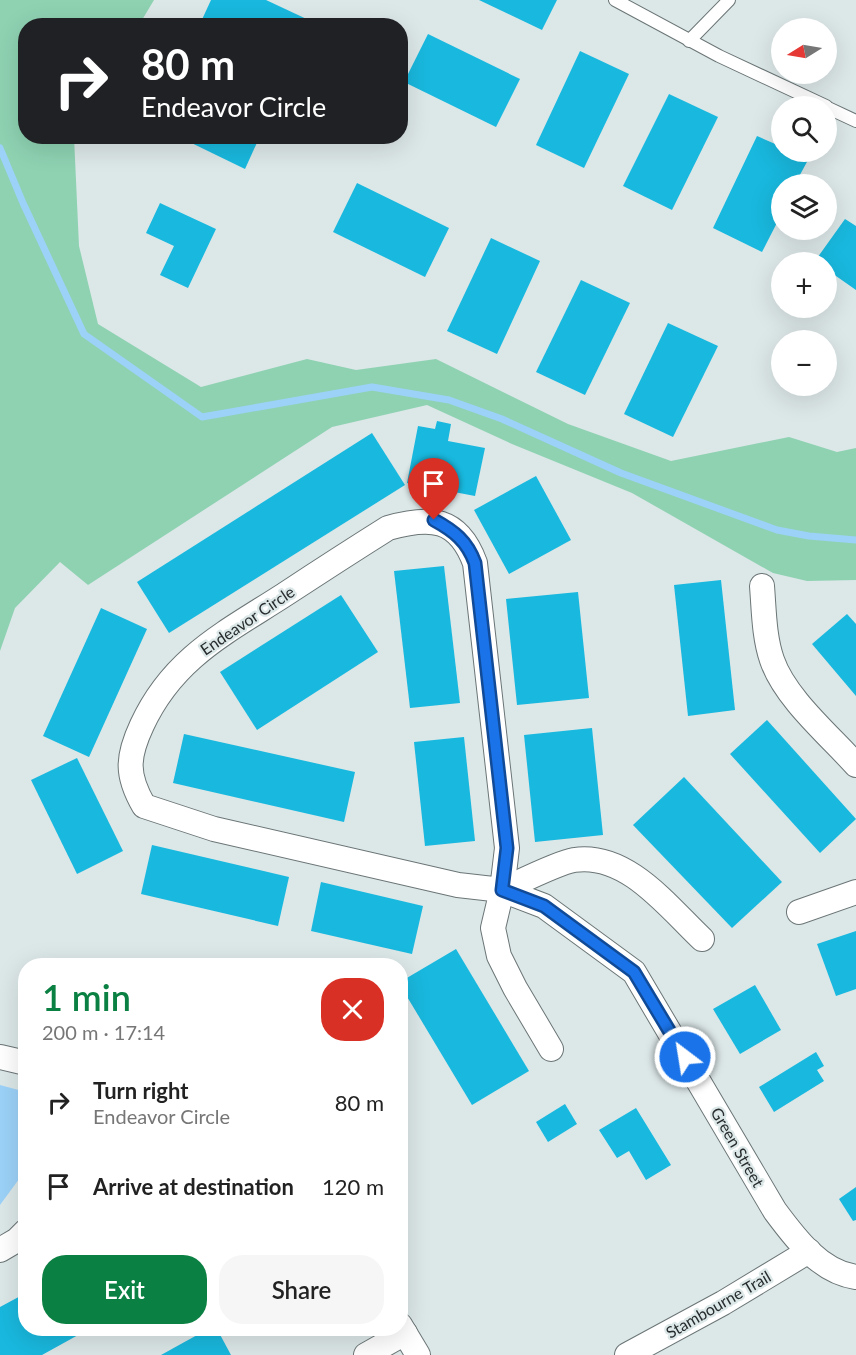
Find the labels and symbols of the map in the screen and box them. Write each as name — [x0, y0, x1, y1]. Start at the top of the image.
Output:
north arrow — [771, 18, 837, 84]
pin — [408, 458, 459, 520]
street label: Endeavor Circle — [196, 581, 298, 659]
position arrow — [653, 1025, 717, 1089]
street label: Green Street — [707, 1104, 769, 1191]
street label: Stambourne Trail — [662, 1266, 774, 1342]

